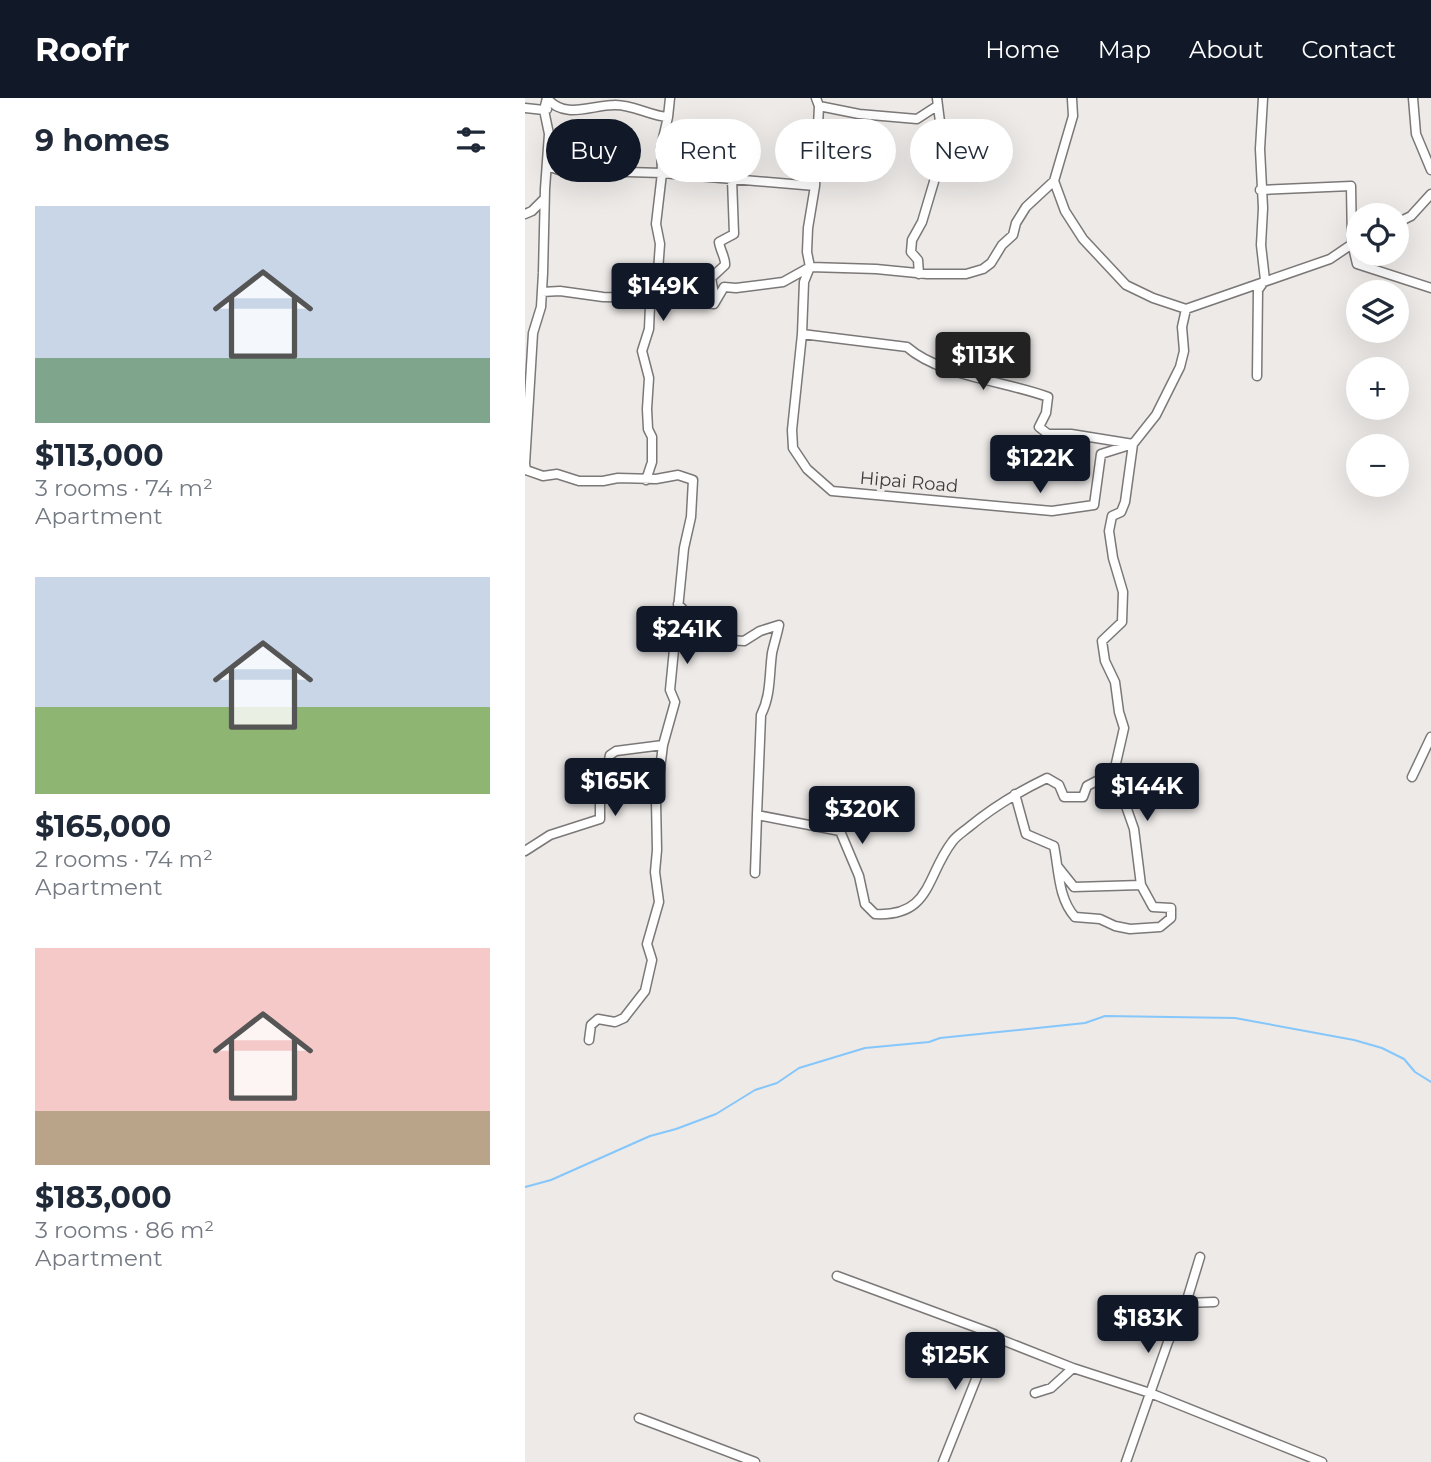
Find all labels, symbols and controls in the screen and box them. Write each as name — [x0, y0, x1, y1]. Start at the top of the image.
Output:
text: Roofr — [35, 29, 129, 69]
text: Home — [985, 35, 1060, 64]
text: Map — [1098, 35, 1151, 64]
text: About — [1189, 35, 1263, 64]
text: Contact — [1301, 35, 1396, 64]
chip: Buy — [546, 119, 641, 182]
chip: Rent — [655, 119, 761, 182]
chip: Filters — [775, 119, 896, 182]
chip: New — [910, 119, 1013, 182]
icon: filters — [452, 121, 490, 159]
text: 9 homes — [35, 122, 170, 159]
map controls — [1346, 203, 1409, 497]
button: locate — [1346, 203, 1409, 266]
icon: home — [200, 251, 326, 377]
pin: $149K — [614, 264, 712, 323]
text: $149K — [628, 272, 698, 300]
button: layers — [1346, 280, 1409, 343]
pin: $113K — [934, 332, 1032, 392]
text: $113K — [951, 341, 1015, 369]
button: + — [1346, 357, 1409, 420]
button: − — [1346, 434, 1409, 497]
pin: $122K — [991, 436, 1089, 495]
text: $113,000 — [35, 437, 164, 474]
text: $122K — [1006, 444, 1074, 472]
street label: Hipai Road — [859, 467, 959, 497]
text: 3 rooms · 74 m² — [35, 474, 213, 502]
text: Apartment — [35, 502, 163, 530]
pin: $241K — [638, 606, 736, 666]
text: $241K — [652, 615, 722, 643]
icon: home — [200, 622, 326, 748]
pin: $165K — [566, 758, 664, 818]
pin: $144K — [1098, 764, 1196, 823]
text: $165K — [581, 767, 649, 795]
text: $144K — [1111, 772, 1183, 800]
pin: $320K — [813, 786, 911, 846]
text: $320K — [825, 795, 899, 823]
text: $165,000 — [35, 808, 171, 845]
text: 2 rooms · 74 m² — [35, 845, 213, 873]
text: Apartment — [35, 873, 163, 901]
icon: home — [200, 993, 326, 1119]
text: $183,000 — [35, 1179, 172, 1216]
text: 3 rooms · 86 m² — [35, 1216, 214, 1244]
text: Apartment — [35, 1244, 163, 1272]
pin: $183K — [1099, 1296, 1197, 1355]
text: $183K — [1113, 1304, 1183, 1332]
pin: $125K — [906, 1332, 1004, 1392]
text: $125K — [921, 1341, 989, 1369]

